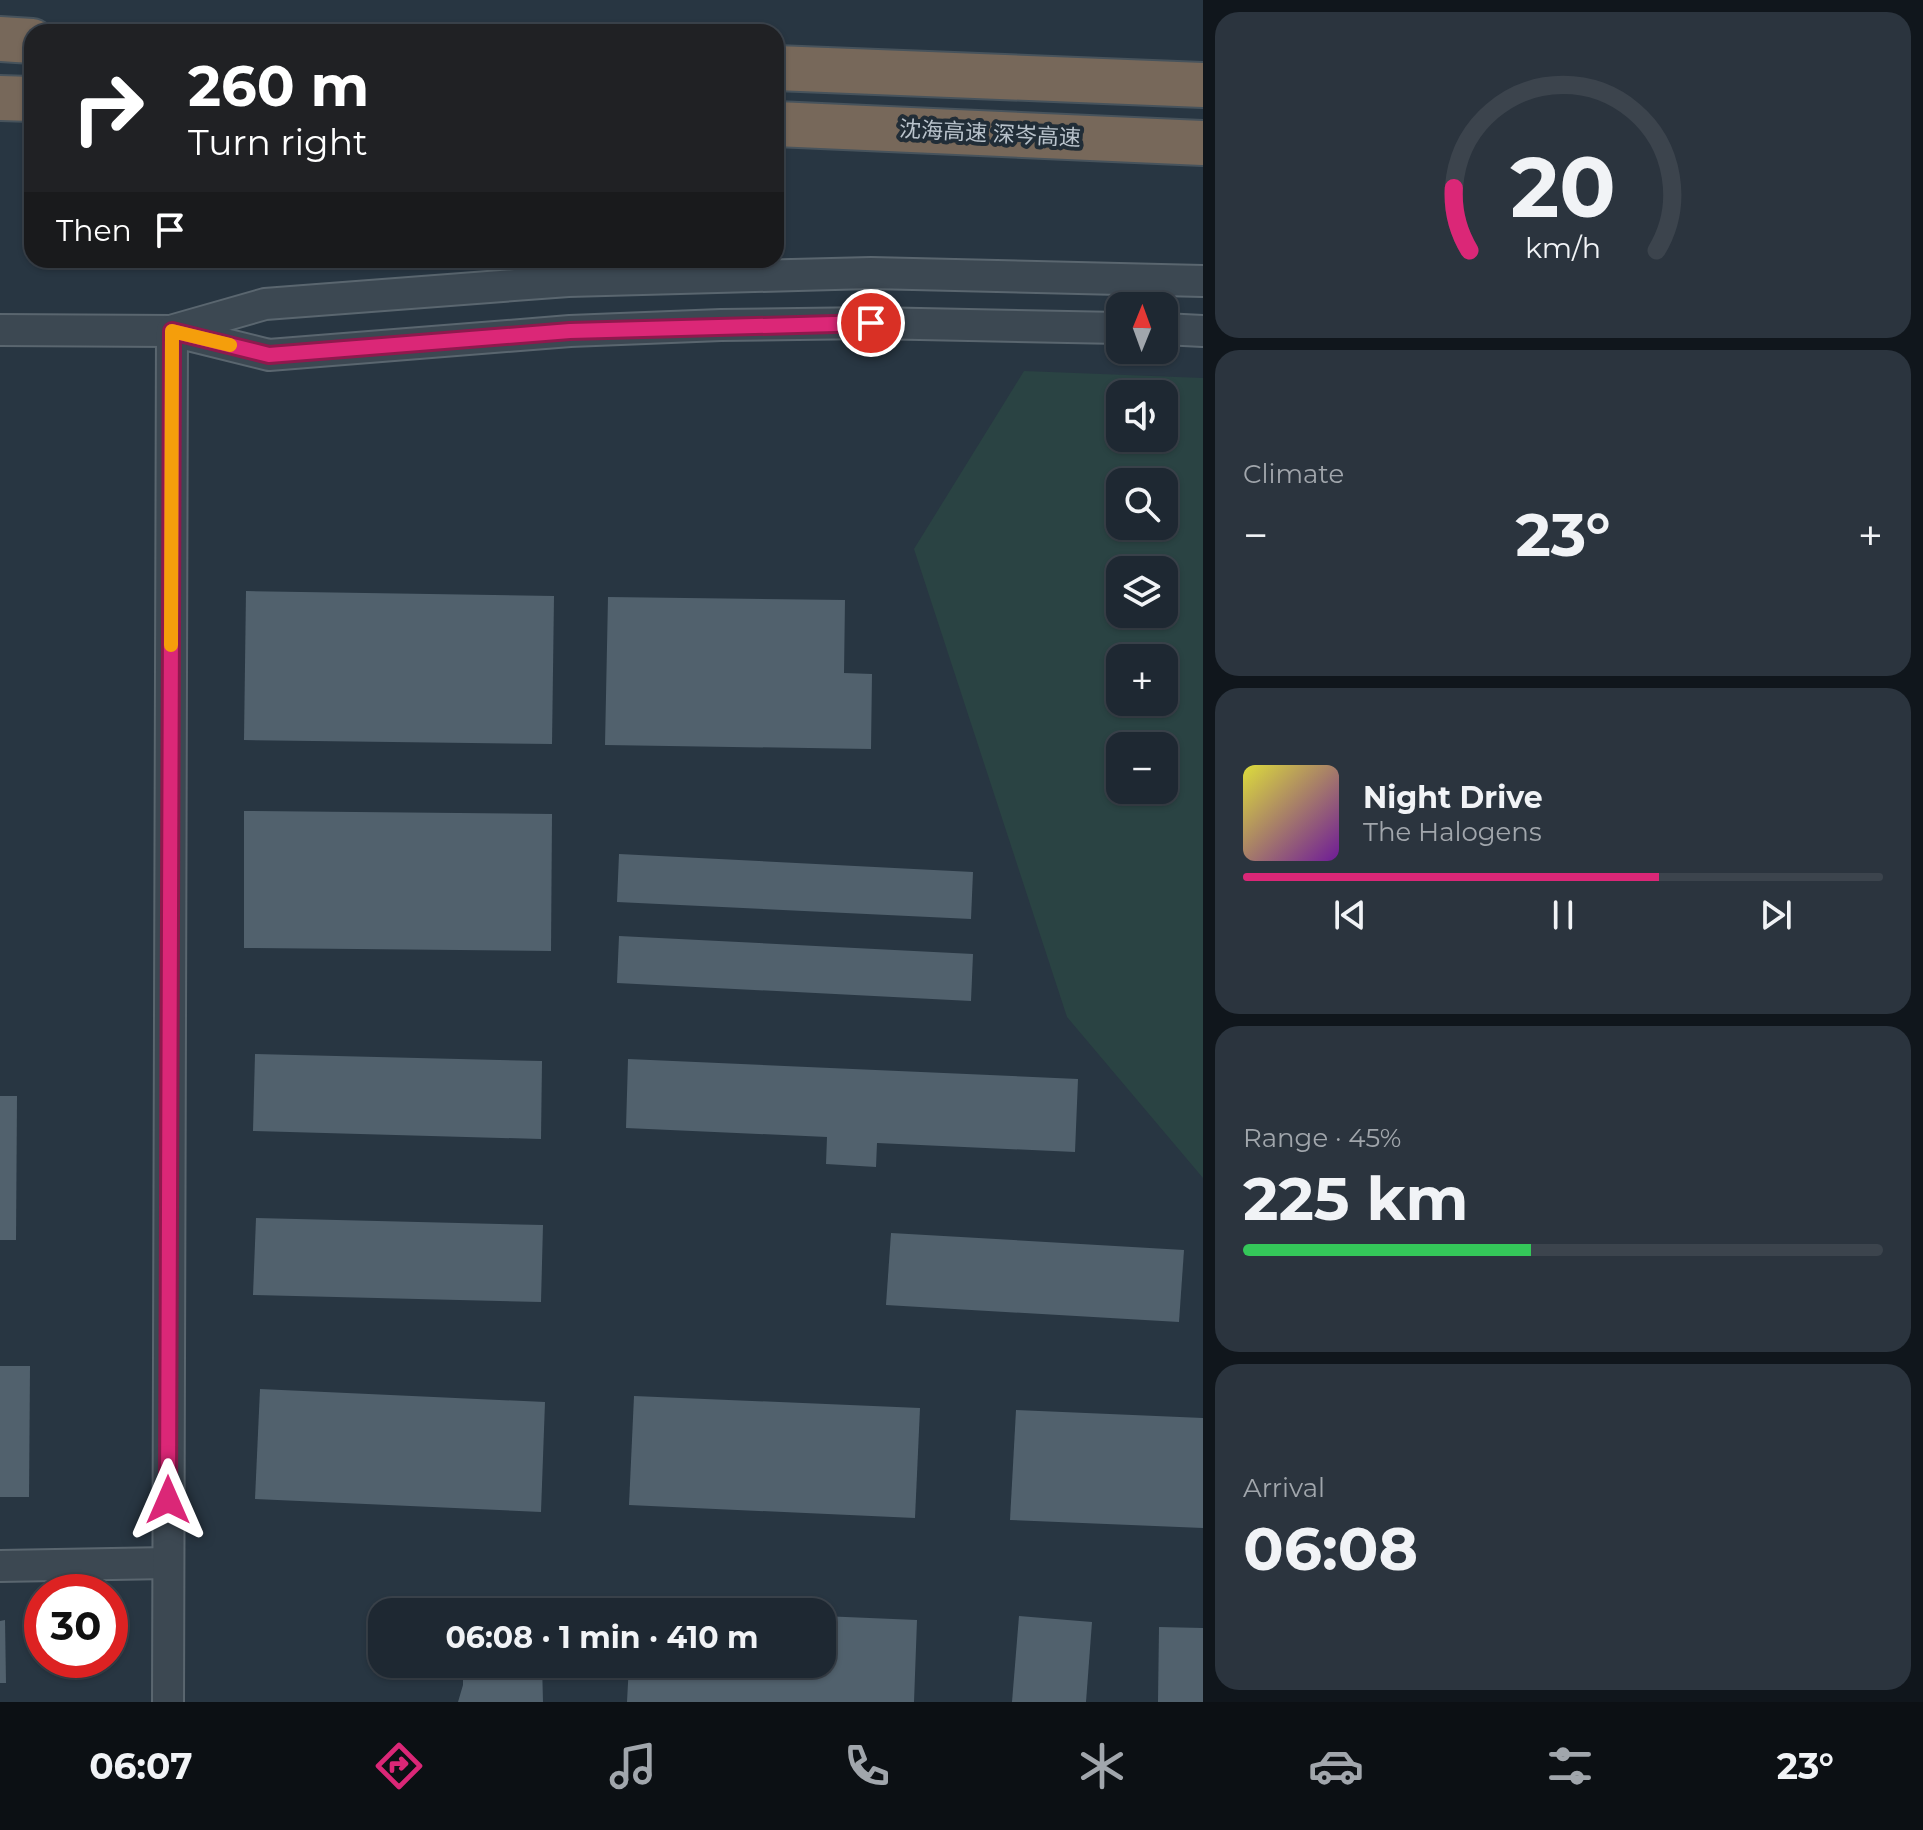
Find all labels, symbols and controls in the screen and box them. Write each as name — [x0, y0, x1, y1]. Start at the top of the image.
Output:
text: 260 m — [188, 52, 369, 120]
icon: right — [56, 56, 160, 160]
street label: 沈海高速 深岑高速 — [899, 115, 1081, 152]
text: Turn right — [188, 120, 368, 164]
text: 20 — [1510, 136, 1616, 238]
icon: arrive — [148, 208, 192, 252]
text: Then — [56, 212, 132, 249]
text: km/h — [1525, 230, 1601, 265]
pin — [837, 289, 905, 357]
north arrow — [1106, 292, 1178, 364]
map controls — [1106, 292, 1178, 804]
icon: arrive — [849, 301, 893, 345]
button: sound — [1106, 380, 1178, 452]
text: Climate — [1243, 458, 1344, 490]
button: search — [1106, 468, 1178, 540]
text: 23° — [1515, 498, 1611, 571]
text: − — [1243, 508, 1268, 562]
text: + — [1858, 508, 1883, 562]
button: layers — [1106, 556, 1178, 628]
button: + — [1106, 644, 1178, 716]
button: − — [1106, 732, 1178, 804]
text: Night Drive — [1363, 779, 1543, 816]
text: The Halogens — [1363, 816, 1542, 848]
icon: previous — [1328, 893, 1372, 937]
icon: pause — [1541, 893, 1585, 937]
icon: next — [1754, 893, 1798, 937]
text: Range · 45% — [1243, 1122, 1401, 1154]
text: 225 km — [1243, 1162, 1469, 1235]
position arrow — [126, 1458, 210, 1542]
text: Arrival — [1243, 1472, 1325, 1504]
text: 06:08 — [1243, 1512, 1418, 1585]
speed limit sign: 30 — [24, 1574, 128, 1678]
text: 06:08 · 1 min · 410 m — [445, 1619, 759, 1656]
icon: directions — [371, 1738, 427, 1794]
icon: music — [605, 1738, 661, 1794]
icon: phone — [839, 1738, 895, 1794]
icon: climate — [1074, 1738, 1130, 1794]
icon: car — [1308, 1738, 1364, 1794]
icon: filters — [1542, 1738, 1598, 1794]
text: 06:07 — [89, 1744, 193, 1788]
text: 23° — [1777, 1744, 1834, 1788]

